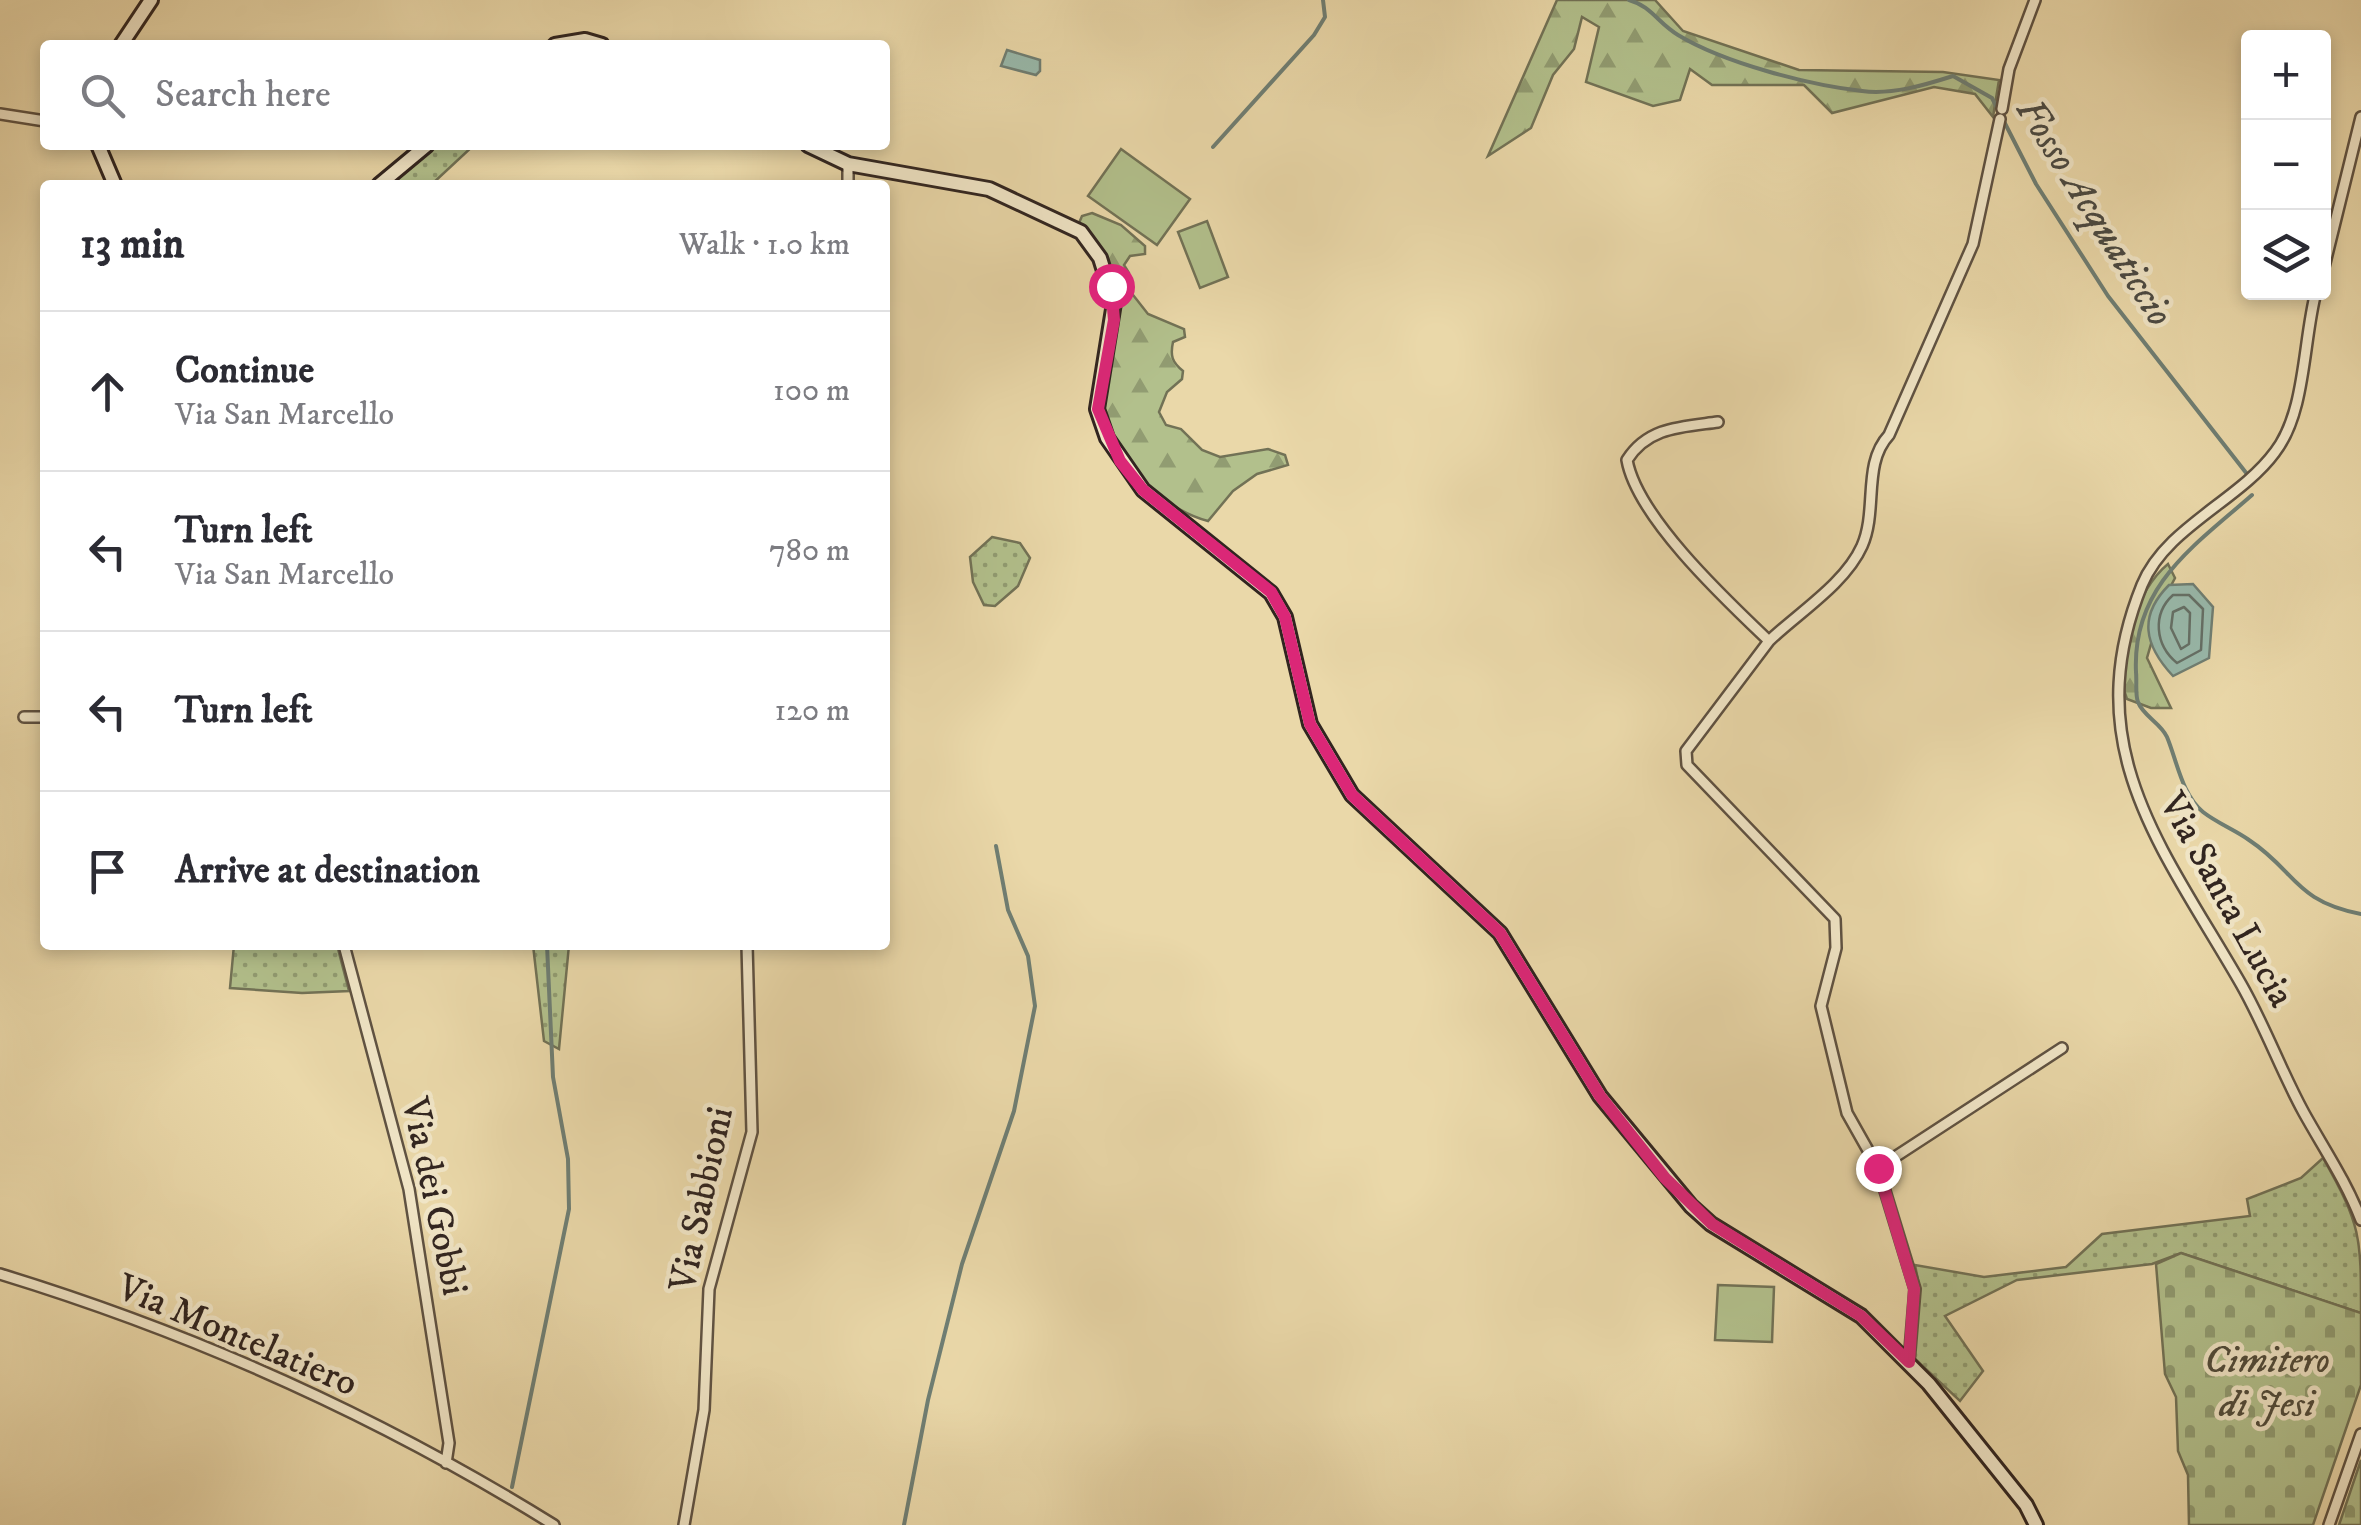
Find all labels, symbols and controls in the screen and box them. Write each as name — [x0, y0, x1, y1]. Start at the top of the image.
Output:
map controls — [2241, 30, 2331, 300]
button: + — [2241, 30, 2331, 120]
search box — [40, 40, 890, 150]
icon: search — [75, 68, 130, 123]
text: Search here — [155, 71, 331, 119]
water label: Fosso Acquaticcio — [2003, 89, 2184, 336]
button: − — [2241, 120, 2331, 210]
button: layers — [2241, 210, 2331, 300]
text: 13 min — [80, 219, 184, 271]
text: Walk · 1.0 km — [679, 225, 850, 265]
route start — [1089, 264, 1135, 310]
text: Continue — [175, 347, 314, 395]
icon: ahead — [80, 364, 135, 419]
text: 100 m — [773, 371, 850, 411]
text: Via San Marcello — [175, 395, 394, 435]
text: Turn left — [175, 507, 313, 555]
icon: left — [80, 524, 135, 579]
text: 780 m — [769, 531, 850, 571]
text: Via San Marcello — [175, 555, 394, 595]
icon: left — [80, 684, 135, 739]
text: Turn left — [175, 687, 313, 735]
text: 120 m — [774, 691, 850, 731]
street label: Via Santa Lucia — [2147, 783, 2305, 1016]
icon: arrive — [80, 844, 135, 899]
text: Arrive at destination — [175, 847, 480, 895]
street label: Via dei Gobbi — [389, 1092, 478, 1300]
street label: Via Sabbioni — [659, 1103, 745, 1297]
route end — [1856, 1146, 1902, 1192]
street label: Via Montelatiero — [109, 1263, 364, 1408]
park label: Cimitero di Jesi — [2204, 1337, 2330, 1429]

